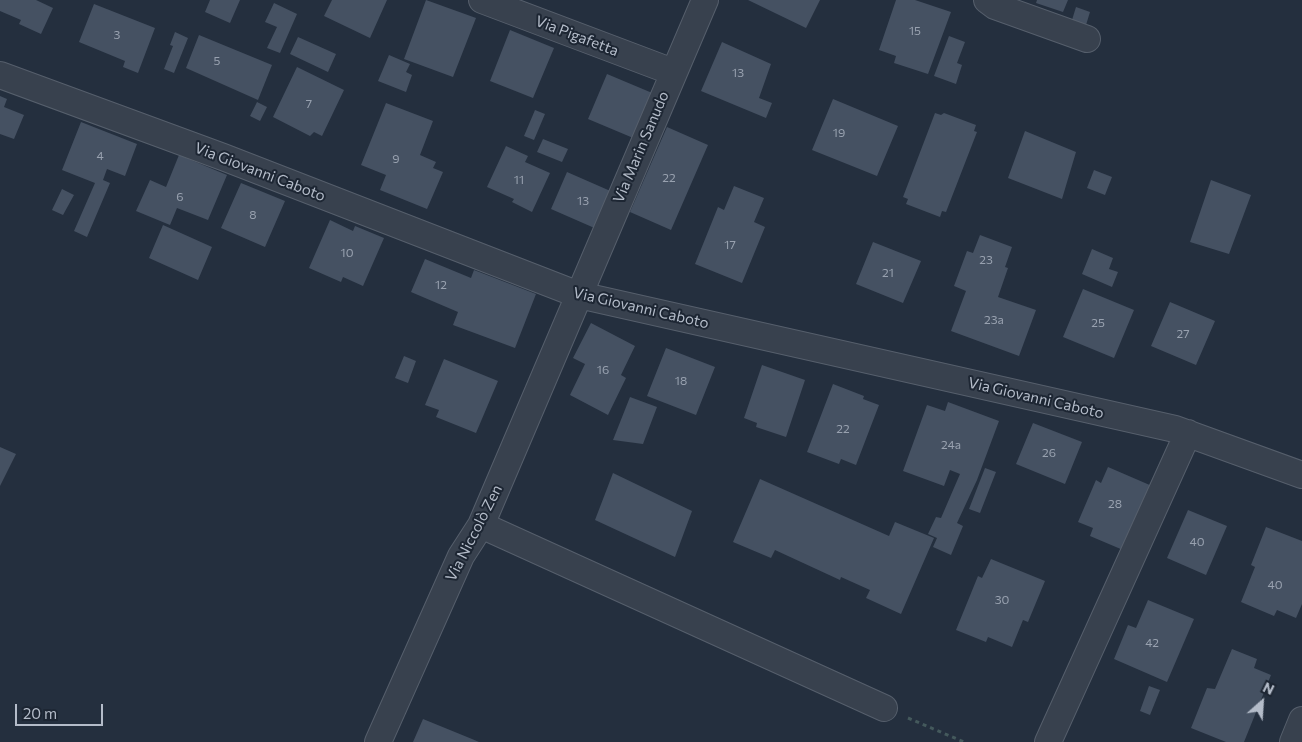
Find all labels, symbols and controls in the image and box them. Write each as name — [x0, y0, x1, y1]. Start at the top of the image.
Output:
street label: Via Pigafetta — [533, 12, 621, 60]
house number: 15 — [909, 24, 921, 38]
house number: 3 — [114, 28, 120, 42]
house number: 5 — [214, 54, 220, 68]
house number: 13 — [732, 66, 744, 80]
street label: Via Marin Sanudo — [609, 88, 673, 206]
house number: 7 — [306, 97, 312, 111]
house number: 19 — [833, 126, 845, 140]
street label: Via Giovanni Caboto — [192, 139, 328, 205]
house number: 4 — [96, 149, 104, 163]
house number: 9 — [392, 152, 400, 166]
house number: 22 — [662, 171, 676, 185]
house number: 11 — [514, 173, 524, 187]
house number: 6 — [176, 190, 184, 204]
house number: 13 — [577, 194, 589, 208]
house number: 8 — [249, 208, 257, 222]
house number: 17 — [724, 238, 736, 252]
house number: 10 — [341, 246, 353, 260]
house number: 23 — [979, 253, 993, 267]
house number: 21 — [882, 266, 894, 280]
house number: 12 — [435, 278, 447, 292]
street label: Via Giovanni Caboto — [571, 284, 711, 332]
house number: 23a — [984, 313, 1004, 327]
house number: 25 — [1091, 316, 1105, 330]
house number: 27 — [1177, 327, 1189, 341]
house number: 16 — [597, 363, 609, 377]
house number: 18 — [675, 374, 687, 388]
street label: Via Giovanni Caboto — [966, 374, 1106, 422]
house number: 22 — [836, 422, 850, 436]
house number: 24a — [941, 438, 961, 452]
house number: 26 — [1042, 446, 1056, 460]
street label: Via Niccolò Zen — [442, 482, 506, 584]
house number: 28 — [1108, 497, 1122, 511]
house number: 40 — [1189, 535, 1205, 549]
house number: 40 — [1267, 578, 1283, 592]
house number: 30 — [995, 593, 1009, 607]
house number: 42 — [1145, 636, 1159, 650]
north arrow — [1237, 677, 1287, 727]
text: N — [1260, 678, 1277, 698]
scale bar — [18, 694, 105, 726]
text: 20 m — [23, 704, 57, 722]

